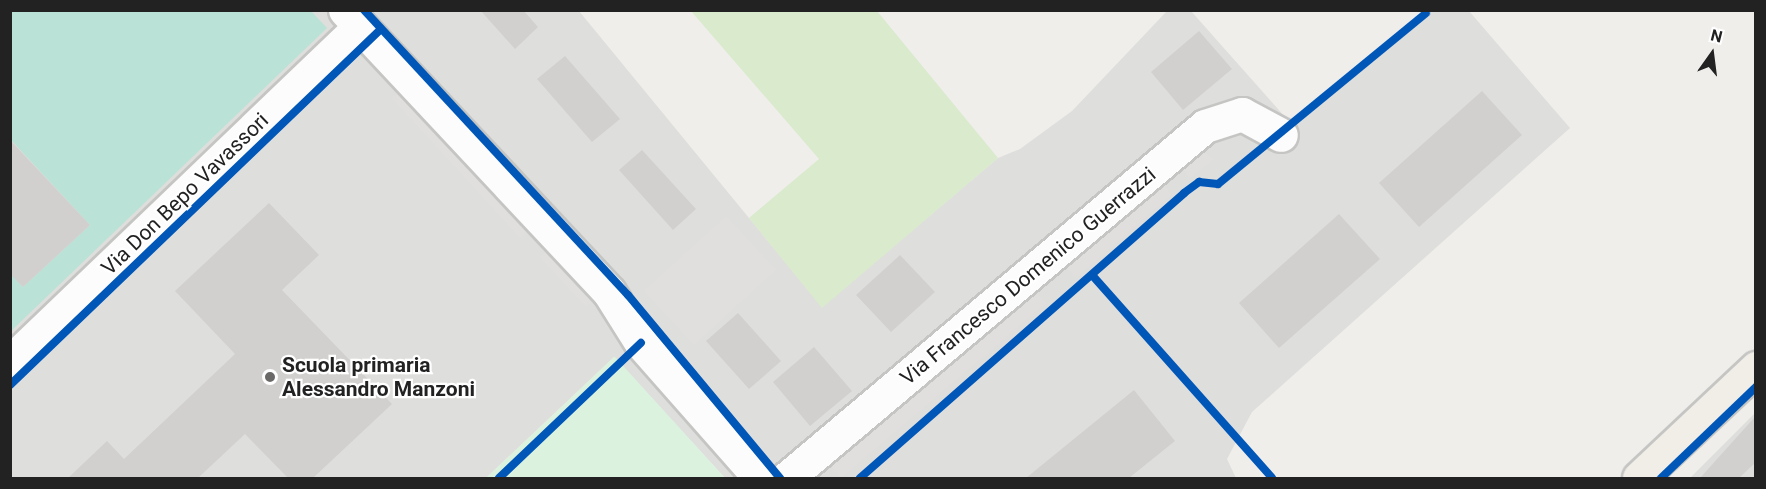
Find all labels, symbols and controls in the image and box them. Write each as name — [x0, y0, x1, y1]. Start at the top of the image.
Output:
north arrow — [1682, 24, 1742, 84]
text: N — [1709, 25, 1724, 47]
street label: Via Don Bepo Vavassori — [96, 108, 274, 280]
street label: Via Francesco Domenico Guerrazzi — [895, 162, 1161, 390]
place label: Scuola primaria Alessandro Manzoni — [282, 352, 475, 402]
marker: Scuola primaria Alessandro Manzoni — [263, 370, 277, 384]

